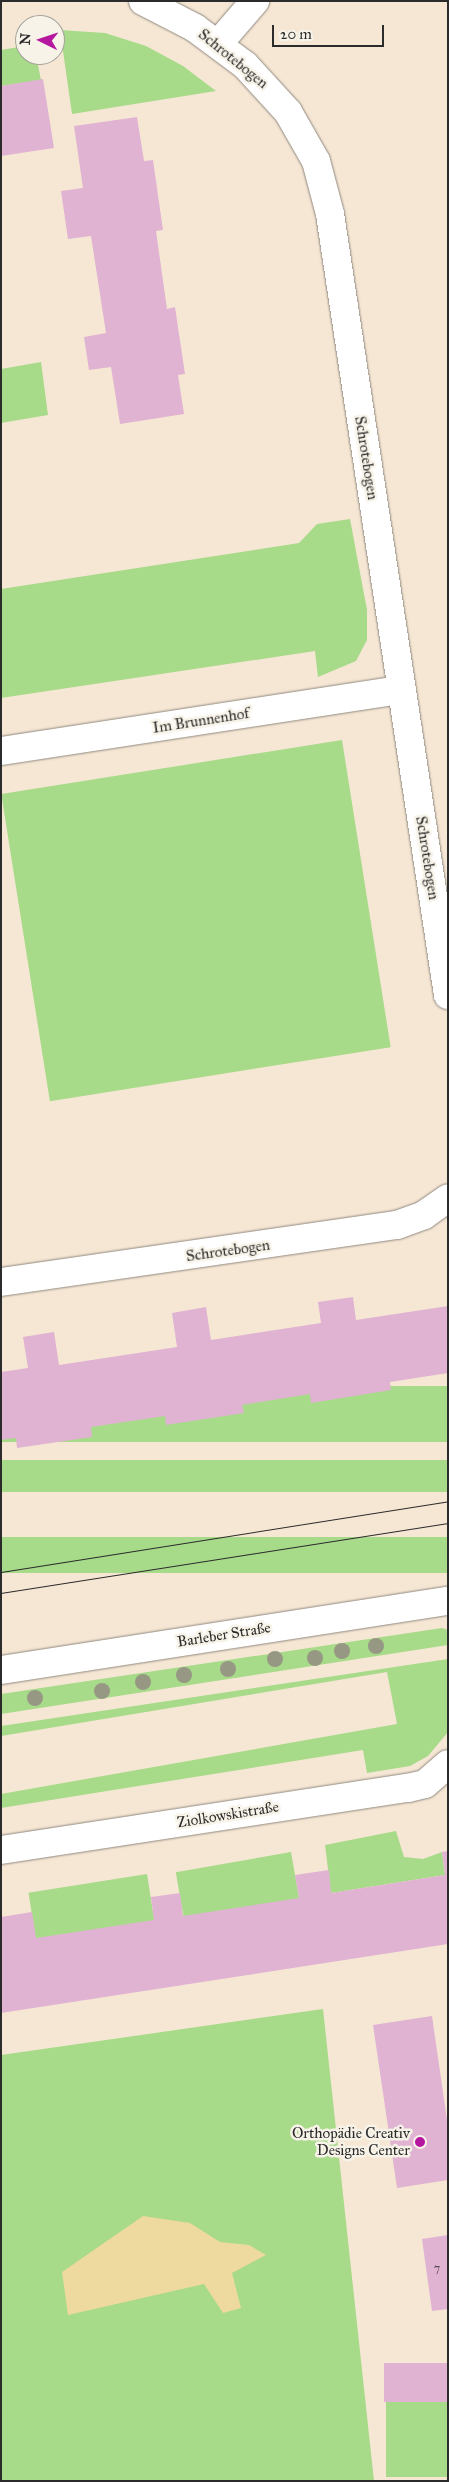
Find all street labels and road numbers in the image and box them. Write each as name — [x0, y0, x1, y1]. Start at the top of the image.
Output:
street label: Schrotebogen — [195, 25, 271, 93]
street label: Schrotebogen — [351, 415, 381, 501]
street label: Im Brunnenhof — [152, 704, 250, 738]
street label: Schrotebogen — [412, 815, 442, 901]
street label: Schrotebogen — [185, 1236, 271, 1266]
street label: Barleber Straße — [176, 1619, 272, 1651]
street label: Ziolkowskistraße — [176, 1798, 280, 1832]

